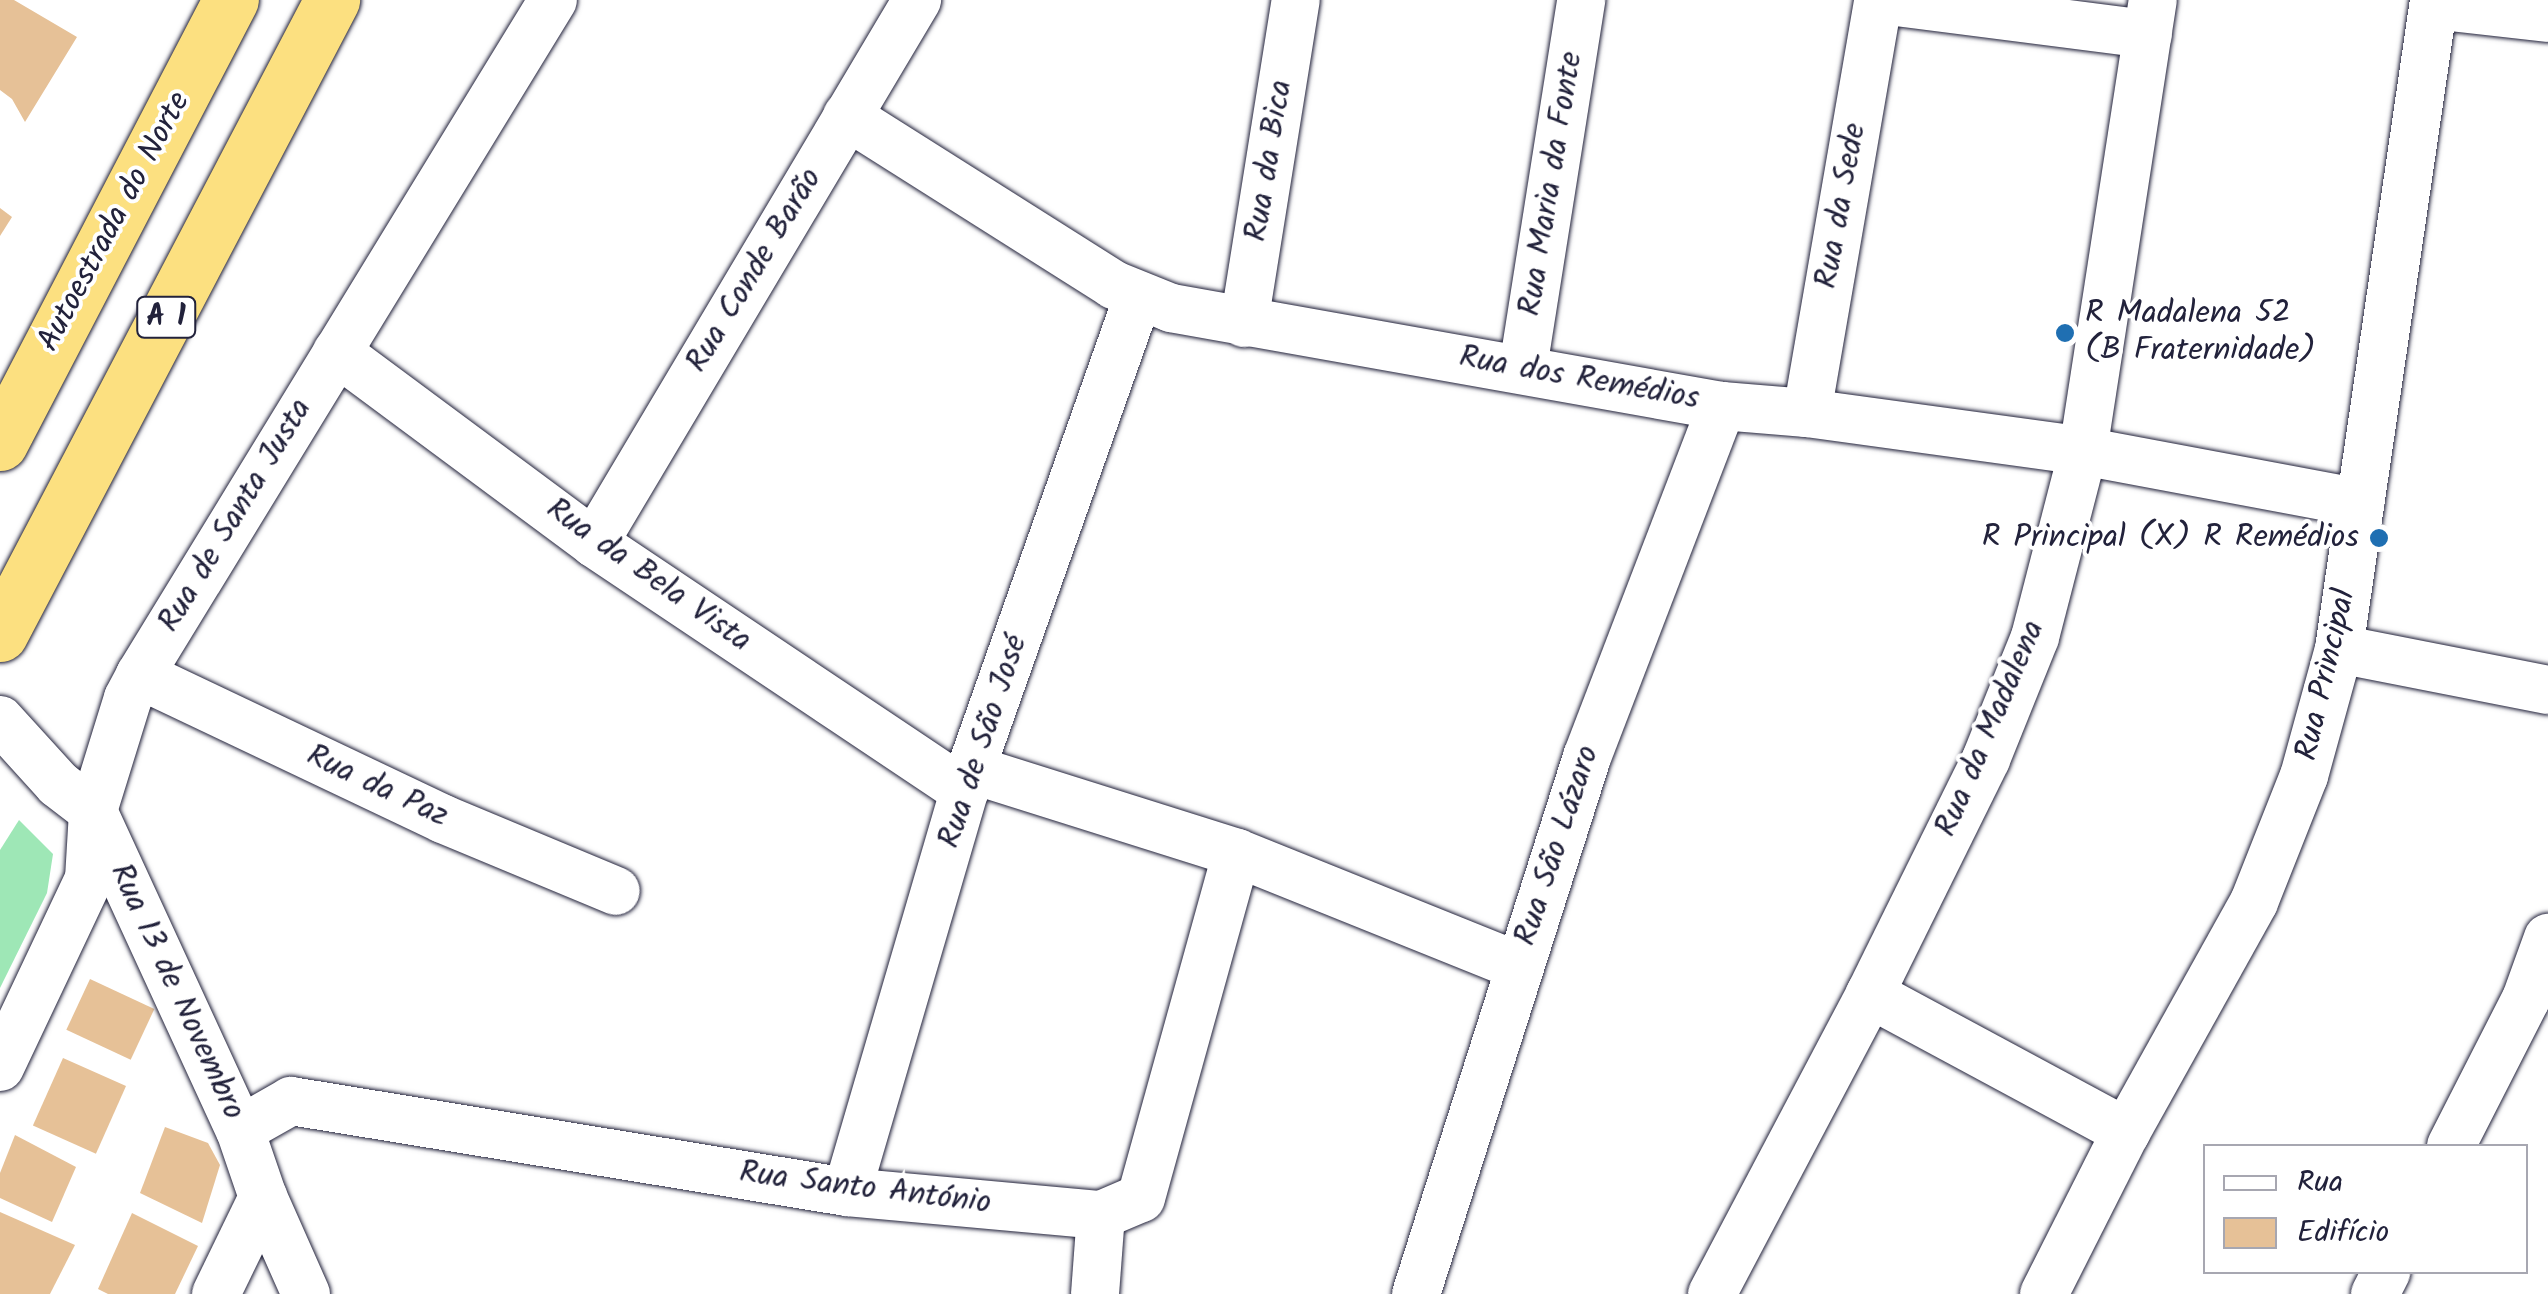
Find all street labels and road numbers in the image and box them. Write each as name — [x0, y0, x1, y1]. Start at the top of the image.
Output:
street label: Rua Maria da Fonte — [1512, 49, 1592, 319]
street label: Rua da Bica — [1238, 78, 1302, 244]
street label: Autoestrada do Norte — [30, 86, 200, 358]
street label: Rua da Sede — [1809, 120, 1875, 292]
street label: Rua Conde Barão — [679, 162, 831, 380]
road number: A 1 — [136, 292, 196, 342]
street label: Rua dos Remédios — [1456, 339, 1702, 419]
street label: Rua de Santa Justa — [151, 392, 321, 640]
street label: Rua da Bela Vista — [538, 491, 758, 661]
street label: Rua Principal — [2289, 586, 2365, 764]
street label: Rua da Madalena — [1928, 615, 2054, 843]
street label: Rua de São José — [931, 631, 1037, 853]
street label: Rua da Paz — [300, 737, 454, 837]
street label: Rua São Lázaro — [1508, 741, 1608, 951]
street label: Rua 13 de Novembro — [100, 858, 252, 1126]
street label: Rua Santo António — [737, 1155, 993, 1223]

